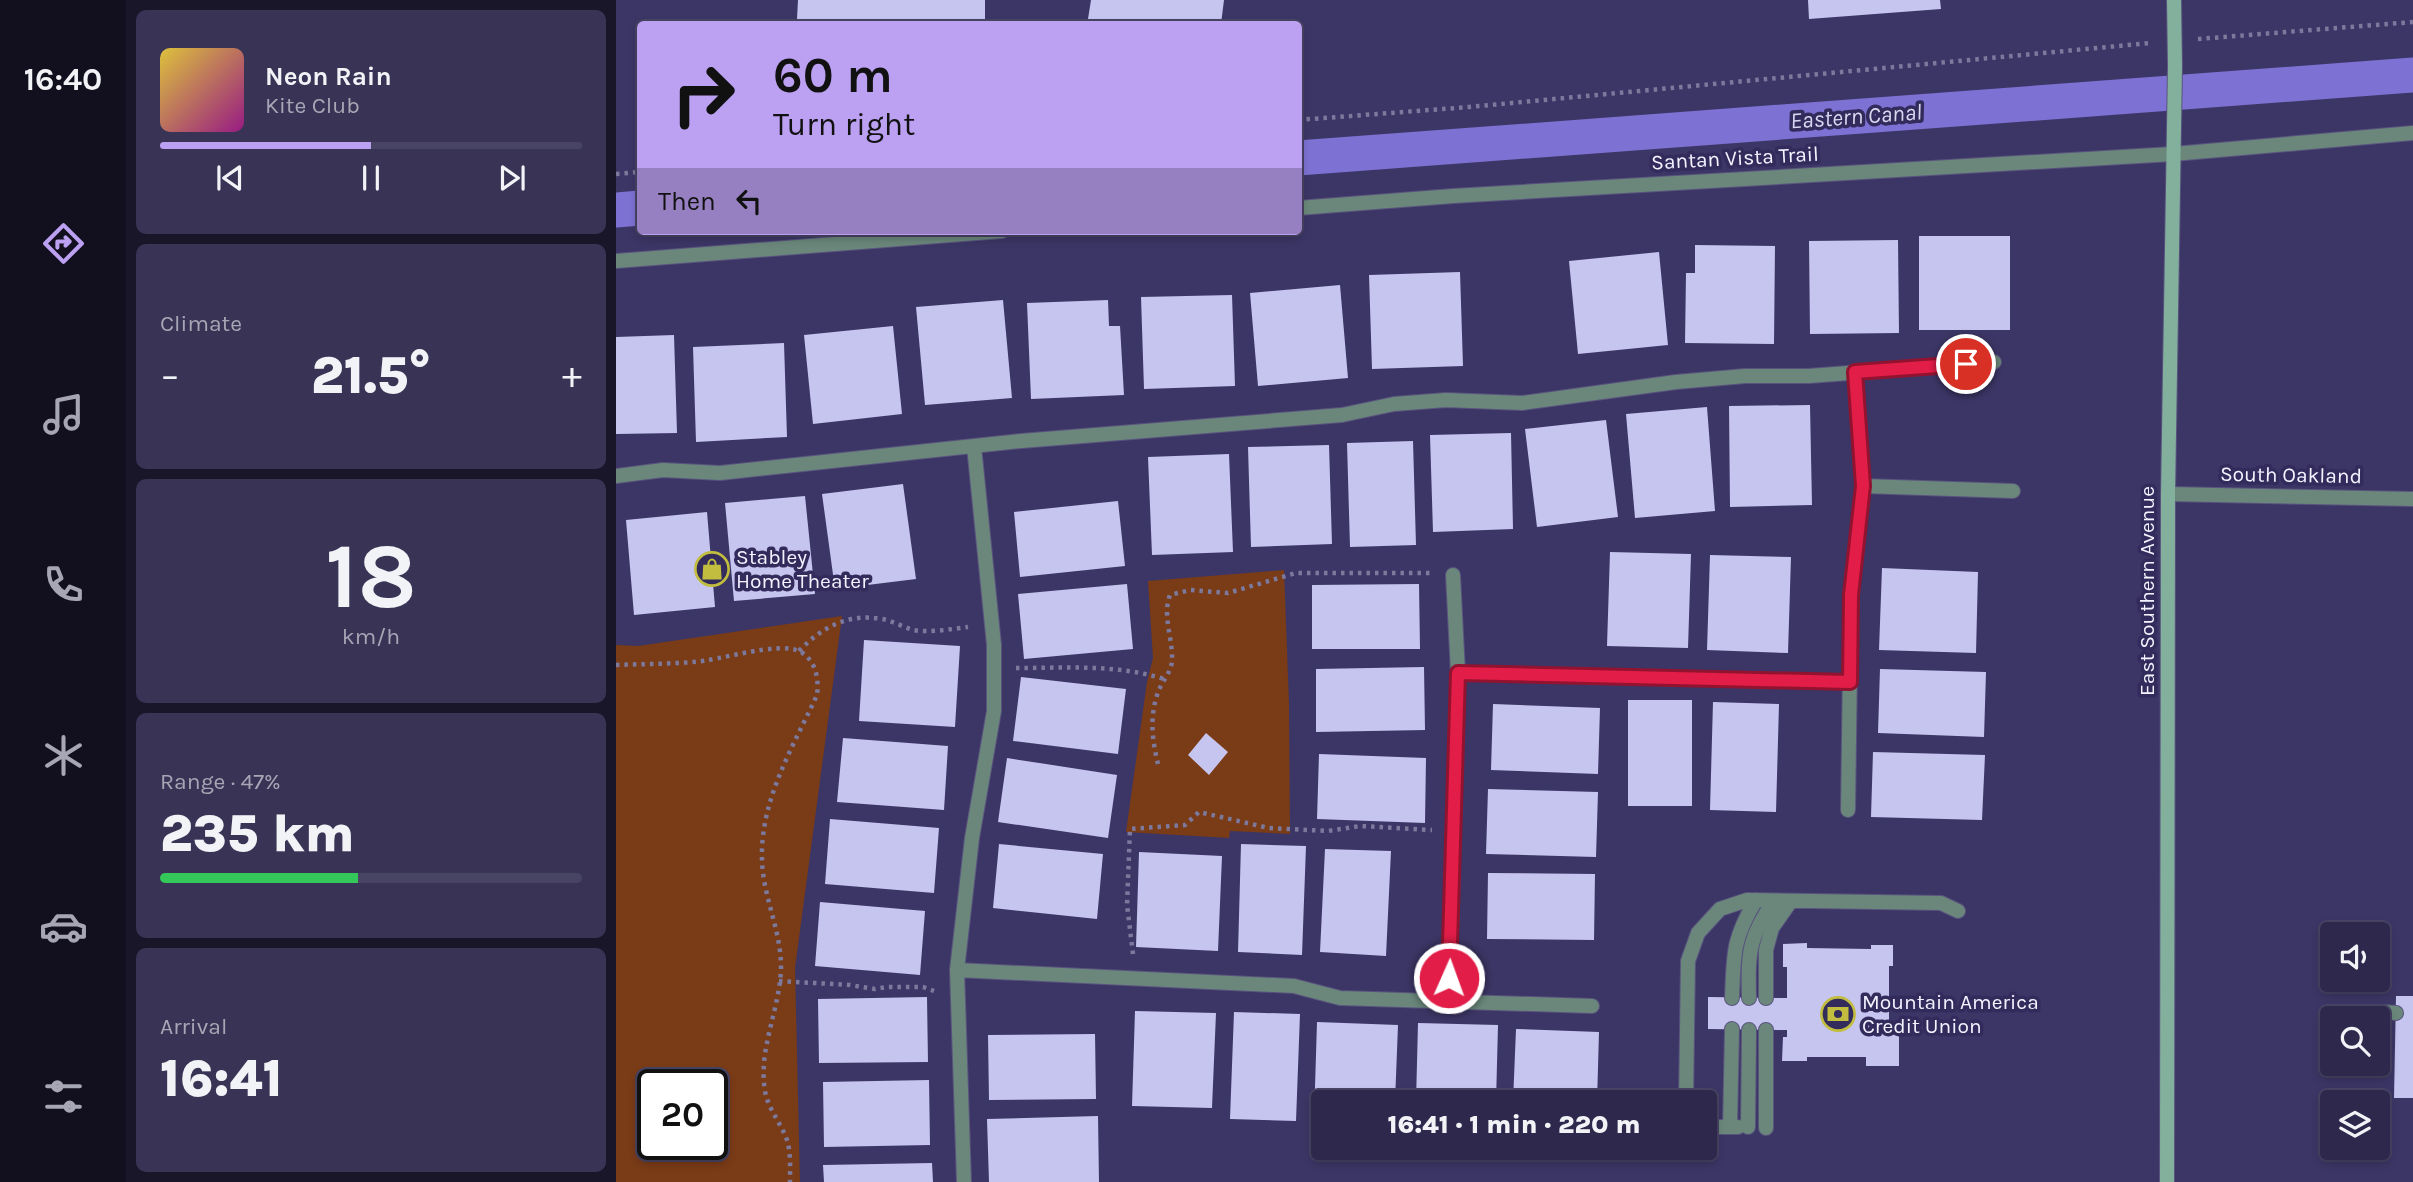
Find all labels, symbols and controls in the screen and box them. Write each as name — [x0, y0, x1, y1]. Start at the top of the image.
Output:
text: 60 m — [773, 47, 893, 104]
icon: right — [658, 49, 749, 140]
text: 16:40 — [24, 61, 102, 98]
text: Neon Rain — [265, 61, 392, 92]
text: Kite Club — [265, 92, 360, 119]
water label: Eastern Canal — [1789, 98, 1923, 135]
text: Turn right — [773, 106, 915, 143]
street label: Santan Vista Trail — [1651, 142, 1819, 174]
icon: previous — [211, 159, 249, 197]
icon: pause — [352, 159, 390, 197]
icon: next — [493, 159, 531, 197]
icon: left — [730, 182, 768, 220]
text: Then — [658, 186, 716, 217]
icon: directions — [39, 219, 88, 268]
text: Climate — [160, 310, 242, 337]
pin — [1936, 334, 1996, 394]
text: 21.5° — [311, 345, 431, 406]
icon: arrive — [1947, 345, 1985, 383]
text: − — [160, 353, 180, 398]
text: + — [562, 353, 582, 398]
icon: music — [39, 390, 88, 439]
street label: South Oakland — [2220, 462, 2362, 488]
street label: East Southern Avenue — [2135, 486, 2159, 696]
text: 18 — [325, 524, 417, 630]
place label: Stabley Home Theater — [736, 545, 869, 593]
shop icon: Stabley Home Theater — [693, 550, 731, 588]
icon: phone — [39, 560, 88, 609]
text: km/h — [342, 623, 400, 650]
icon: climate — [39, 731, 88, 780]
text: Range · 47% — [160, 768, 281, 795]
text: 235 km — [160, 803, 355, 864]
icon: car — [39, 902, 88, 951]
map controls — [2320, 922, 2390, 1160]
button: sound — [2320, 922, 2390, 992]
position arrow — [1412, 941, 1486, 1015]
place label: Mountain America Credit Union — [1862, 990, 2039, 1038]
bank icon: Mountain America Credit Union — [1819, 995, 1857, 1033]
button: search — [2320, 1006, 2390, 1076]
text: Arrival — [160, 1013, 227, 1040]
text: 16:41 — [160, 1048, 282, 1109]
speed limit sign: 20 — [637, 1069, 728, 1160]
icon: filters — [39, 1072, 88, 1121]
button: layers — [2320, 1090, 2390, 1160]
text: 16:41 · 1 min · 220 m — [1388, 1109, 1640, 1140]

